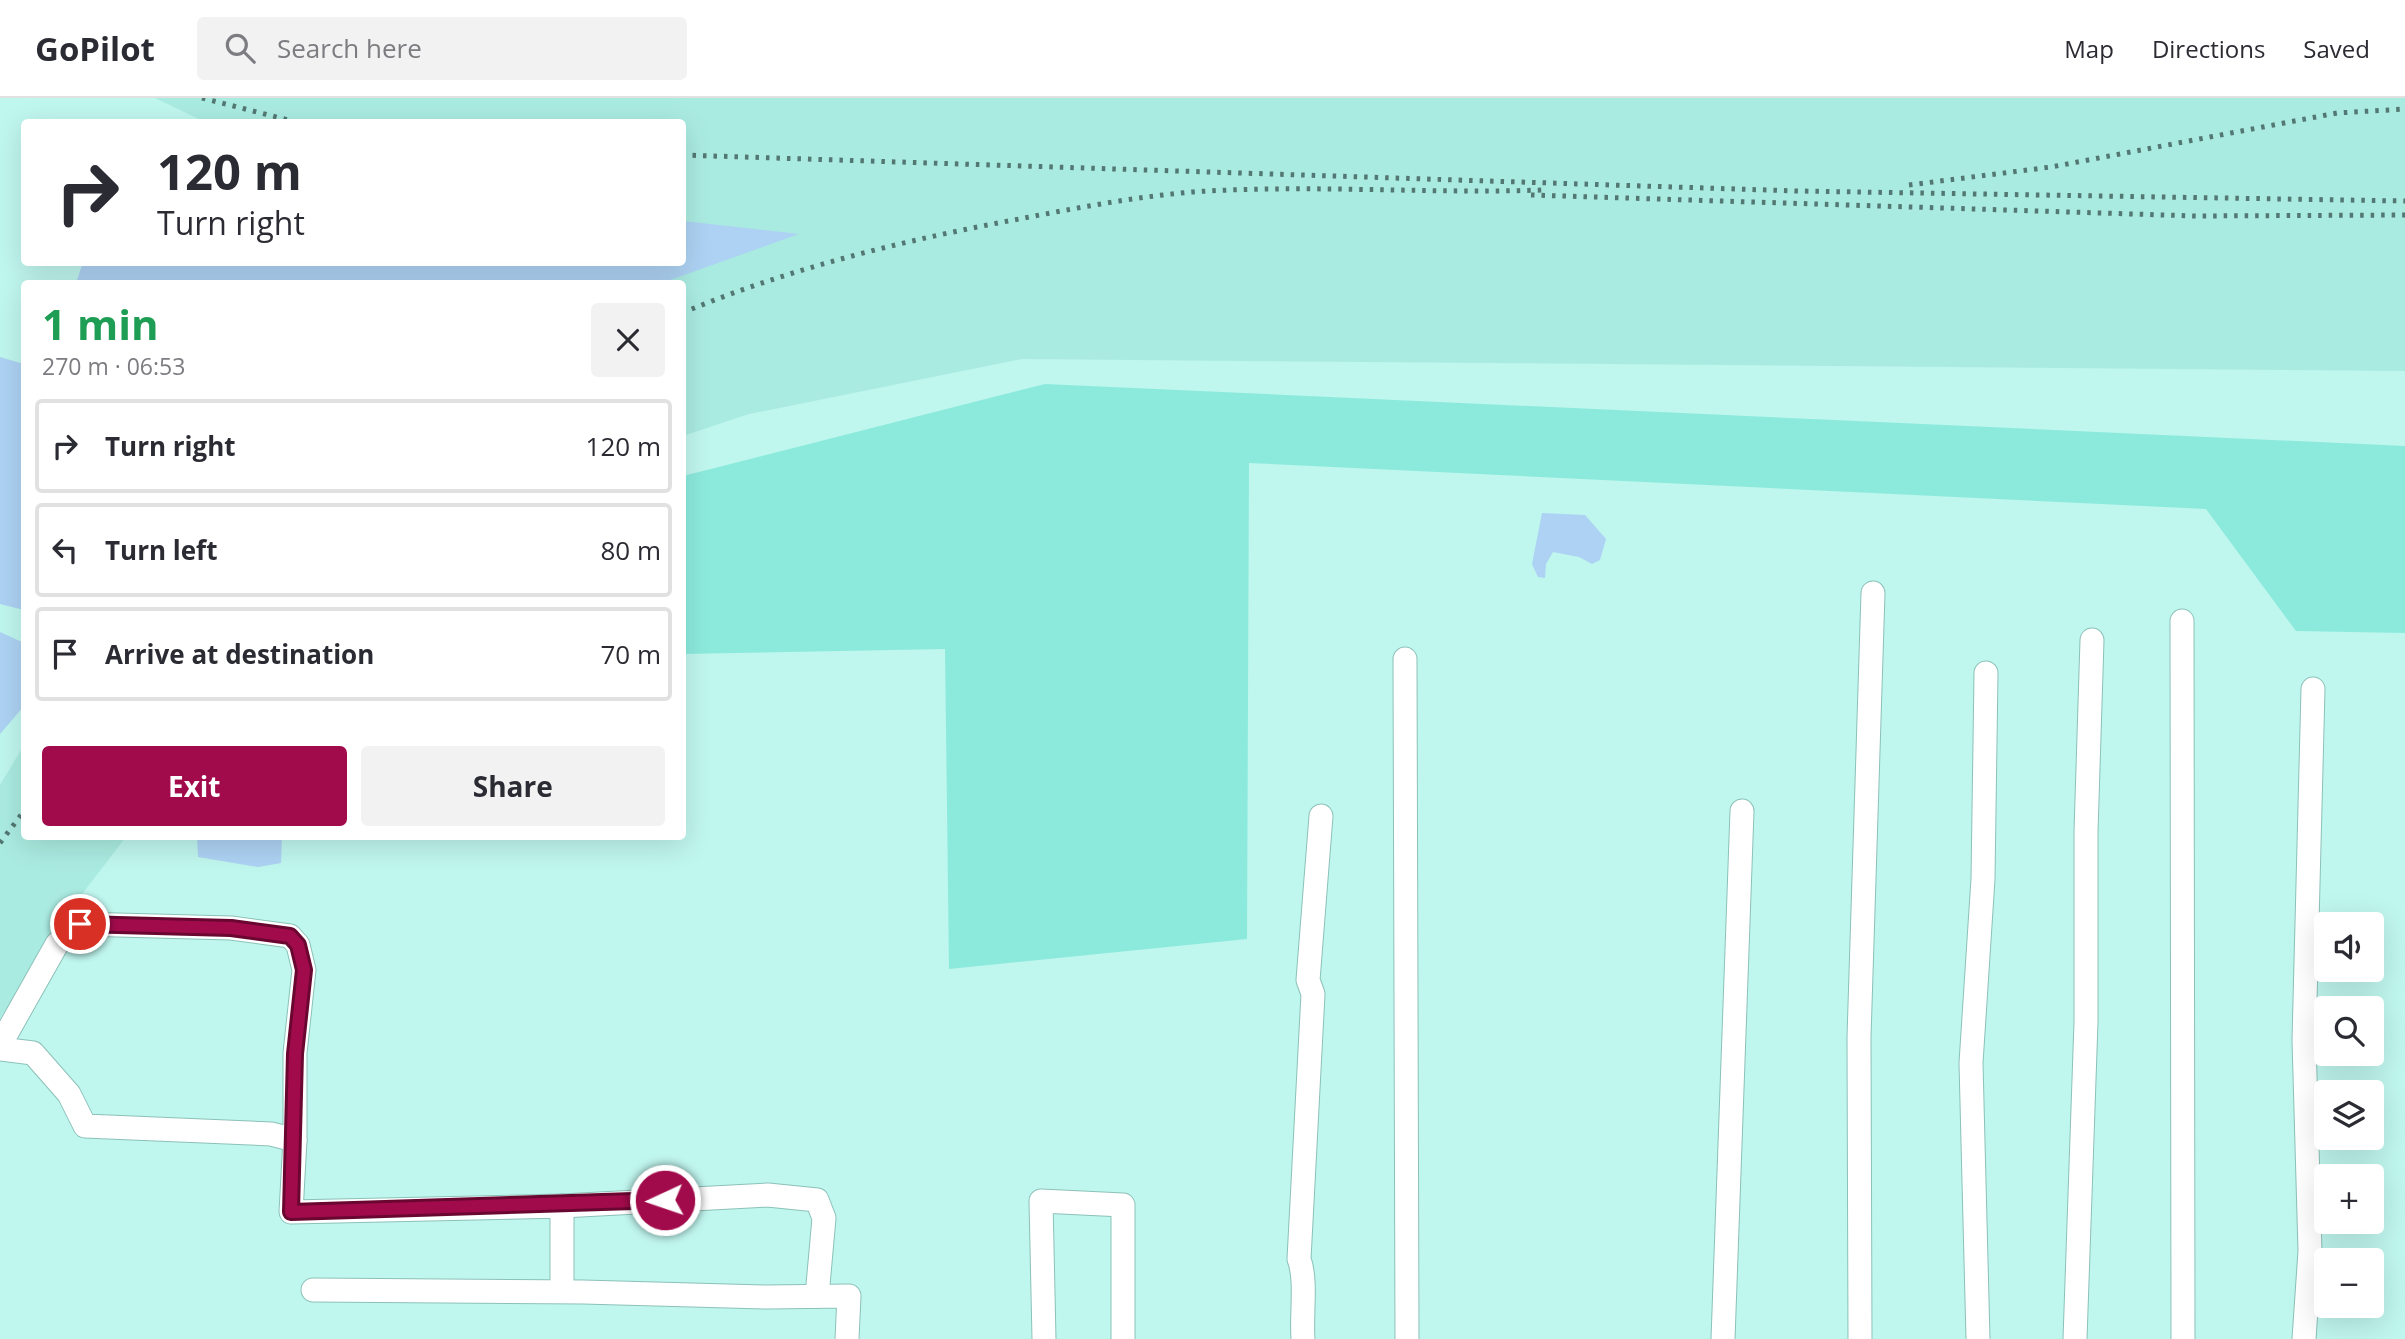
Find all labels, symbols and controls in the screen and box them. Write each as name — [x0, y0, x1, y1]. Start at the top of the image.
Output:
search box — [197, 17, 687, 80]
text: GoPilot — [35, 26, 155, 71]
icon: search — [221, 29, 259, 67]
text: Search here — [277, 30, 422, 66]
text: Map — [2064, 32, 2114, 65]
text: Directions — [2152, 32, 2265, 65]
text: Saved — [2303, 32, 2370, 65]
text: 120 m — [157, 138, 302, 204]
icon: right — [42, 147, 133, 238]
text: Turn right — [157, 201, 305, 244]
text: 1 min — [42, 295, 159, 352]
button: close — [591, 303, 665, 377]
text: 270 m · 06:53 — [42, 350, 185, 382]
icon: right — [46, 427, 84, 465]
text: Turn right — [105, 428, 236, 464]
text: 120 m — [586, 428, 661, 464]
icon: left — [46, 531, 84, 569]
text: Turn left — [105, 532, 217, 568]
text: 80 m — [600, 532, 661, 568]
icon: arrive — [46, 635, 84, 673]
text: Arrive at destination — [105, 636, 374, 672]
text: 70 m — [600, 636, 661, 672]
button: Exit — [42, 746, 347, 826]
button: Share — [361, 746, 665, 826]
pin — [50, 894, 110, 954]
icon: arrive — [61, 905, 99, 943]
map controls — [2314, 912, 2384, 1318]
button: sound — [2314, 912, 2384, 982]
button: search — [2314, 996, 2384, 1066]
button: layers — [2314, 1080, 2384, 1150]
position arrow — [628, 1163, 702, 1237]
button: + — [2314, 1164, 2384, 1234]
button: − — [2314, 1248, 2384, 1318]

